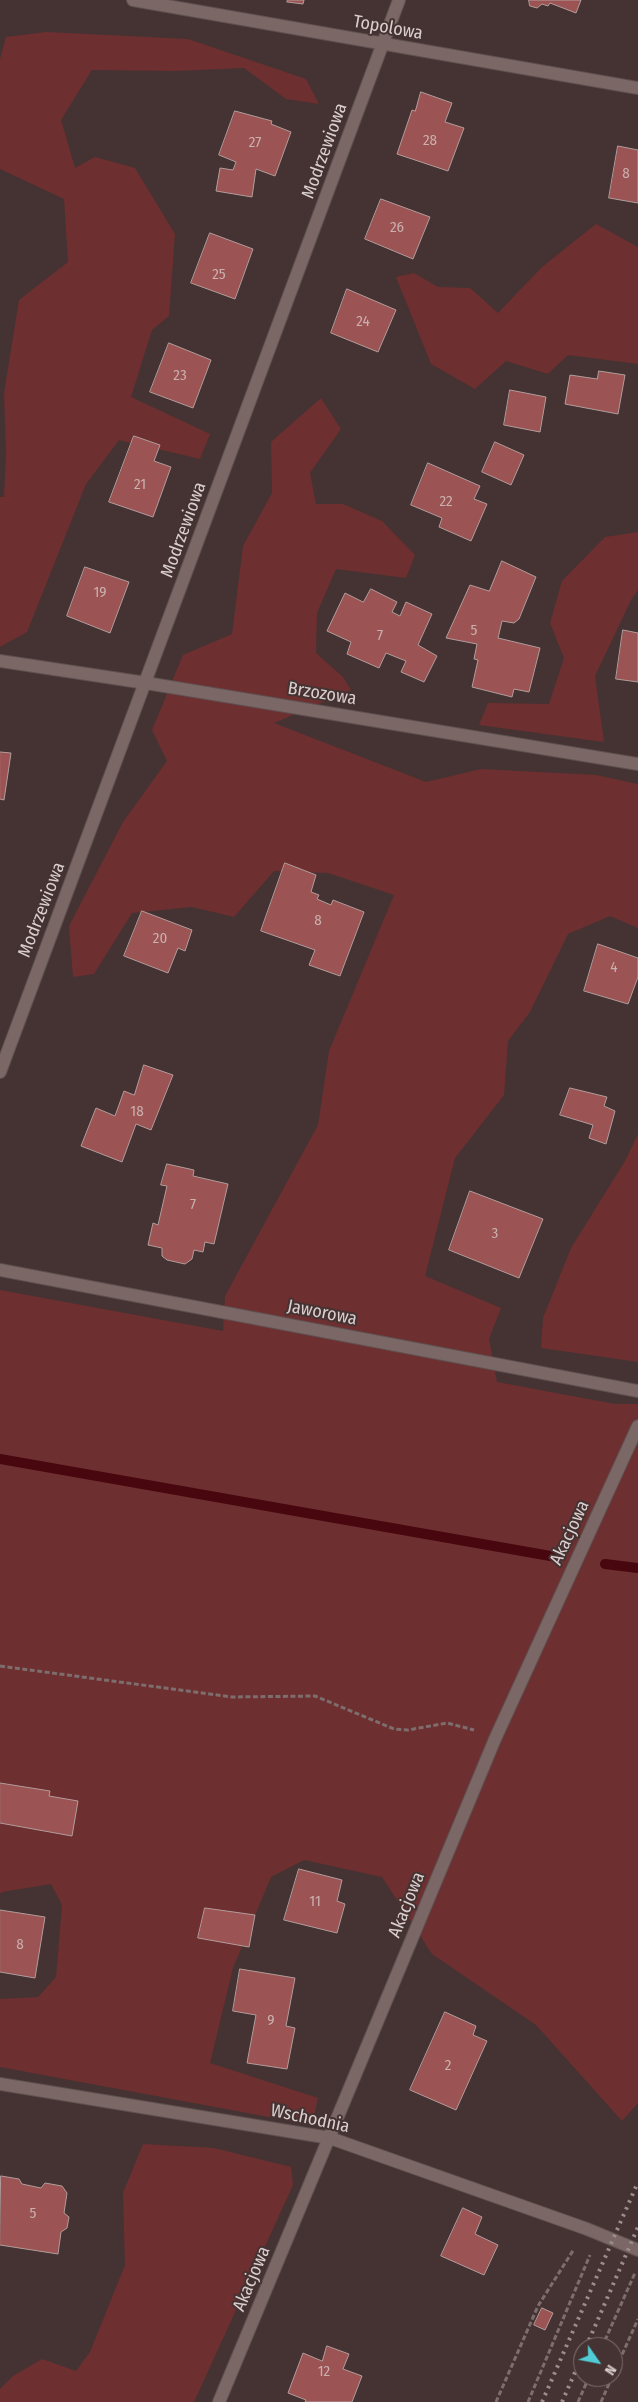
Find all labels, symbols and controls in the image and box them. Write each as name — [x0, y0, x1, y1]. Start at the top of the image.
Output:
street label: Topolowa — [351, 11, 425, 45]
street label: Modrzewiowa — [298, 100, 352, 202]
house number: 28 — [423, 132, 437, 150]
house number: 27 — [249, 134, 261, 152]
house number: 8 — [622, 165, 630, 183]
house number: 26 — [390, 219, 404, 237]
house number: 25 — [212, 266, 226, 284]
house number: 24 — [356, 313, 370, 331]
house number: 23 — [173, 367, 187, 385]
house number: 21 — [134, 476, 146, 494]
street label: Modrzewiowa — [157, 479, 211, 581]
house number: 22 — [439, 493, 453, 511]
house number: 19 — [93, 584, 107, 602]
house number: 5 — [471, 622, 477, 640]
house number: 7 — [377, 627, 383, 645]
street label: Brzozowa — [286, 678, 358, 710]
street label: Modrzewiowa — [14, 859, 70, 961]
house number: 8 — [314, 912, 322, 930]
house number: 20 — [153, 930, 167, 948]
house number: 4 — [610, 959, 618, 977]
house number: 18 — [130, 1103, 144, 1121]
house number: 7 — [190, 1196, 196, 1214]
house number: 3 — [492, 1225, 498, 1243]
street label: Jaworowa — [285, 1296, 359, 1330]
street label: Akacjowa — [546, 1497, 594, 1569]
street label: Akacjowa — [384, 1869, 430, 1941]
house number: 11 — [309, 1893, 321, 1911]
house number: 8 — [16, 1936, 24, 1954]
house number: 9 — [267, 2012, 275, 2030]
house number: 2 — [445, 2057, 451, 2075]
street label: Wschodnia — [269, 2100, 351, 2138]
house number: 5 — [30, 2205, 36, 2223]
street label: Akacjowa — [229, 2243, 275, 2315]
north arrow — [573, 2337, 623, 2387]
text: N — [601, 2362, 620, 2378]
house number: 12 — [318, 2363, 330, 2381]

